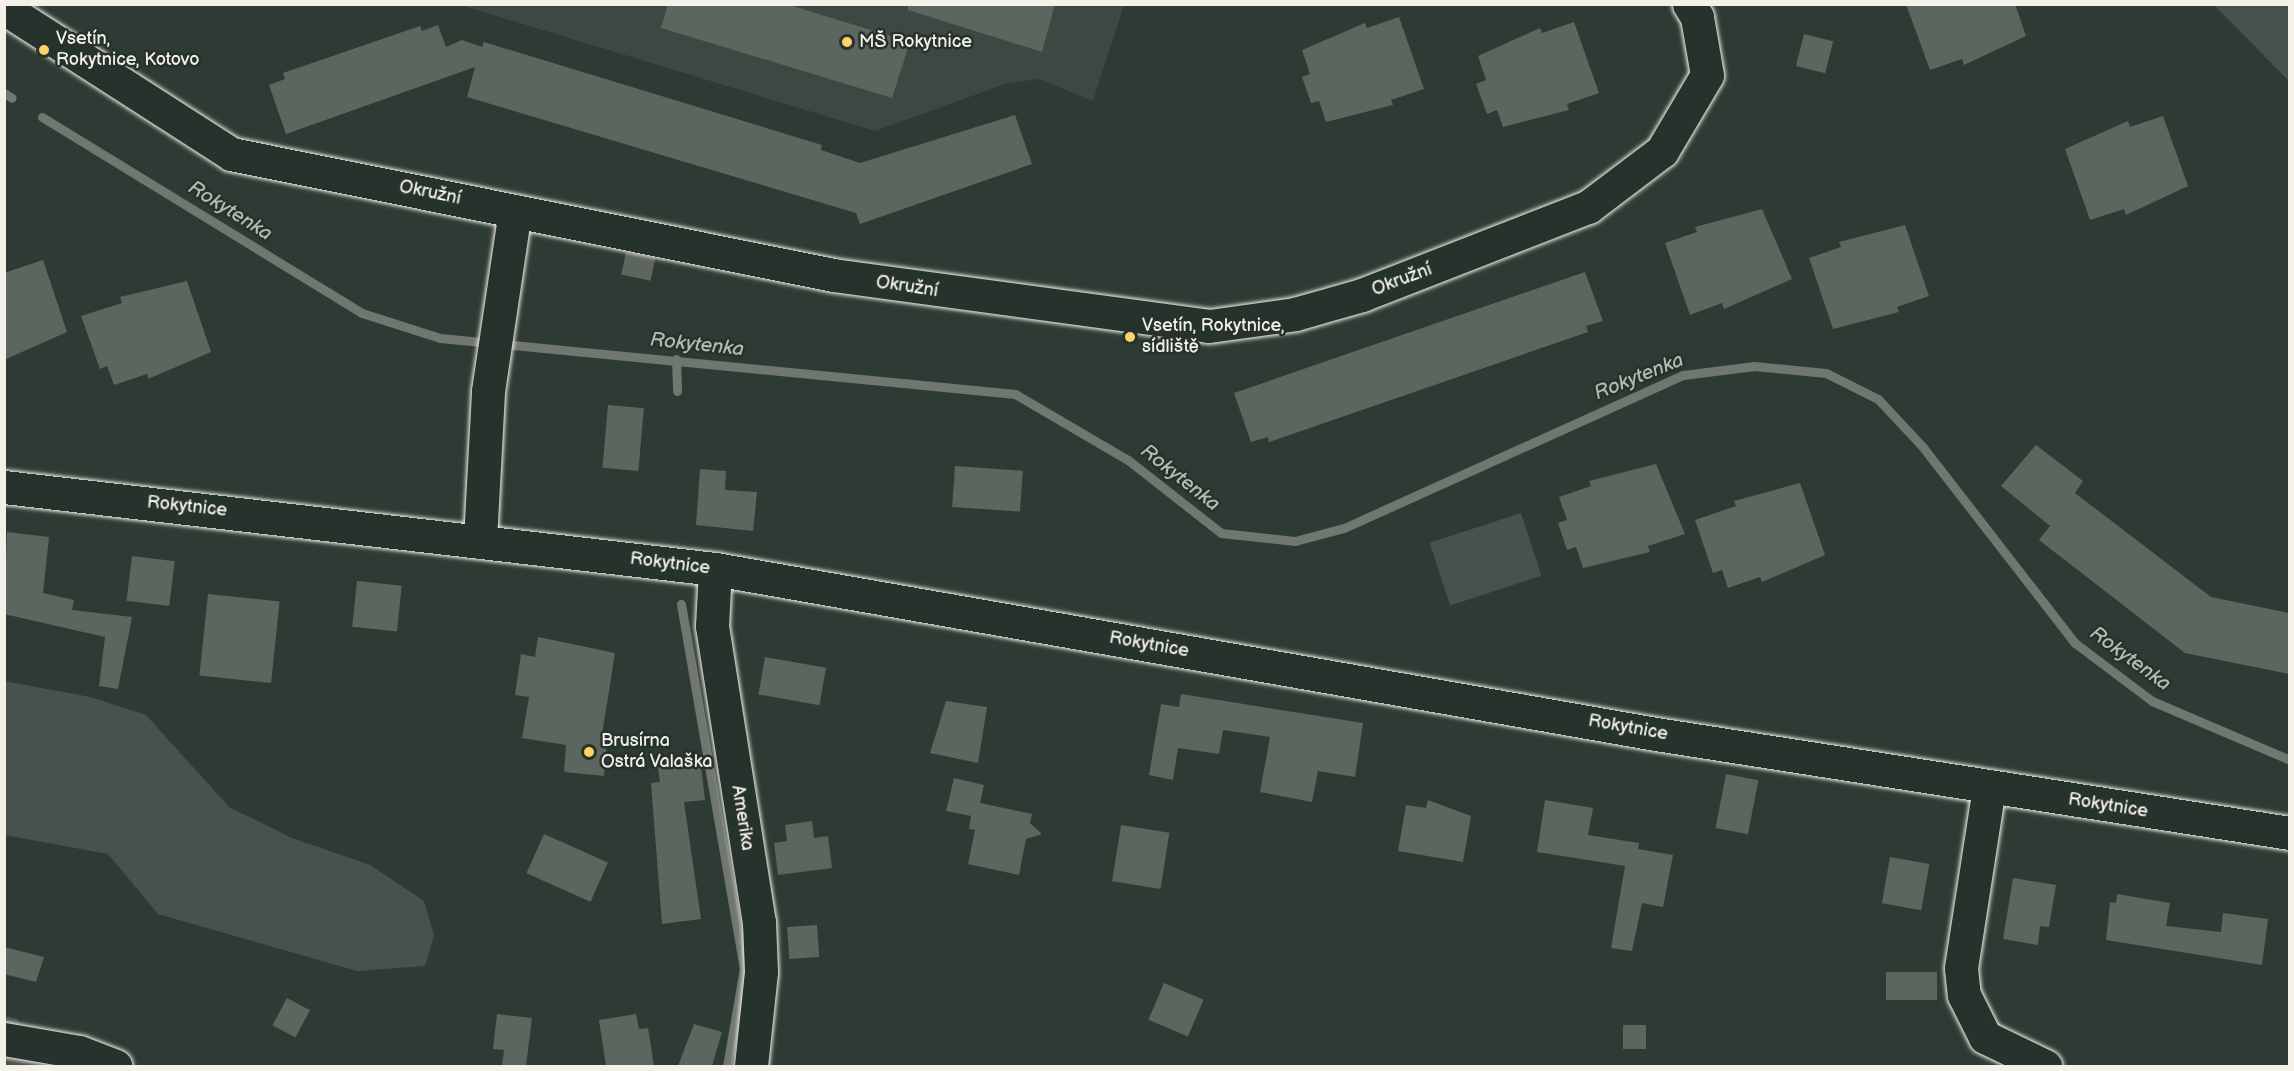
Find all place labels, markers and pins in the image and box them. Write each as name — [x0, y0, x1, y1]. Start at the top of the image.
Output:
place label: Vsetín, Rokytnice, Kotovo — [56, 29, 199, 72]
place label: MŠ Rokytnice — [859, 31, 972, 53]
marker: MŠ Rokytnice — [840, 35, 854, 49]
marker: Vsetín, Rokytnice, Kotovo — [37, 43, 51, 57]
place label: Vsetín, Rokytnice, sídliště — [1142, 316, 1284, 358]
marker: Vsetín, Rokytnice, sídliště — [1123, 330, 1137, 344]
place label: Brusírna Ostrá Valaška — [601, 731, 713, 774]
marker: Brusírna Ostrá Valaška — [582, 745, 596, 759]

